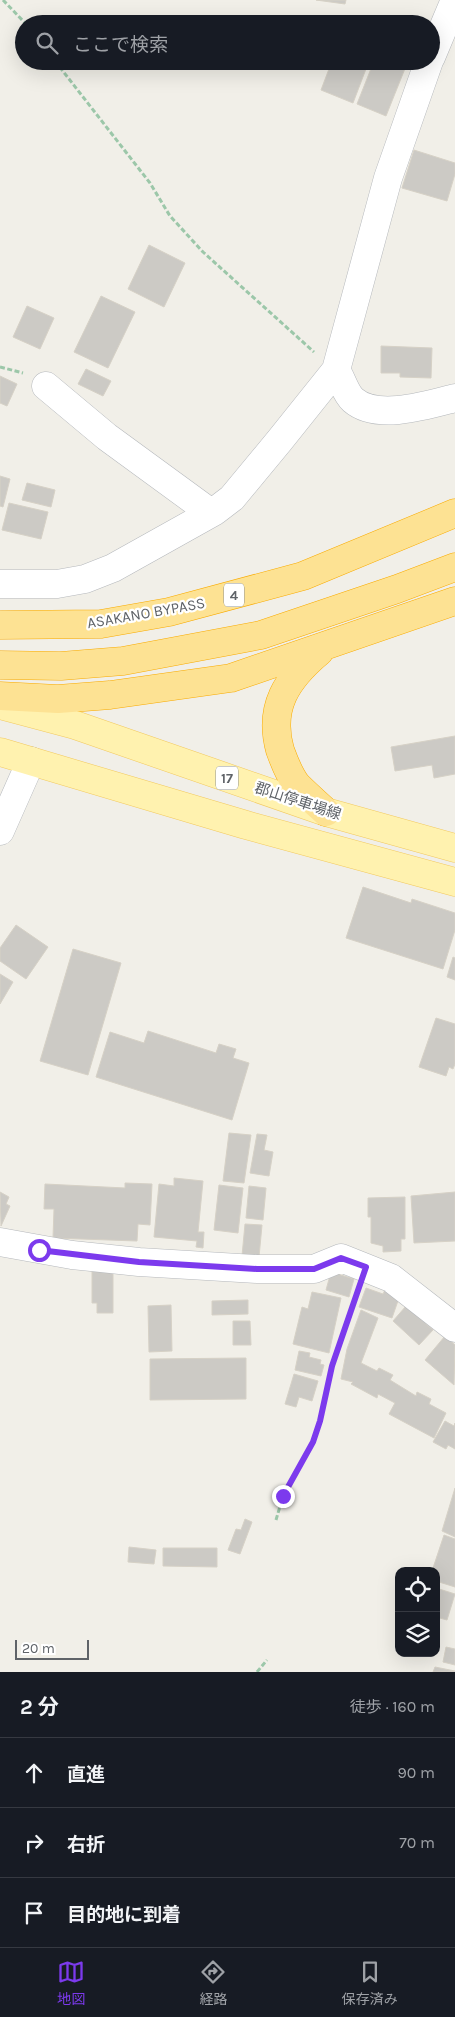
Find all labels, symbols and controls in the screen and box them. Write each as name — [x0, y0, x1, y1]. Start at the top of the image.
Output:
search box — [15, 15, 440, 70]
icon: search — [33, 29, 61, 57]
text: ここで検索 — [73, 34, 168, 56]
road number: 4 — [224, 584, 244, 606]
street label: ASAKANO BYPASS — [86, 594, 206, 632]
road number: 17 — [216, 766, 238, 790]
street label: 郡山停車場線 — [252, 779, 344, 823]
route start — [28, 1239, 51, 1262]
route end — [272, 1485, 295, 1508]
map controls — [395, 1567, 440, 1657]
button: locate — [395, 1567, 440, 1612]
button: layers — [395, 1612, 440, 1657]
scale bar — [15, 1637, 89, 1660]
text: 20 m — [22, 1640, 55, 1657]
text: 2 分 — [20, 1695, 59, 1719]
text: 徒歩 · 160 m — [350, 1697, 435, 1716]
icon: ahead — [20, 1759, 48, 1787]
text: 90 m — [397, 1763, 435, 1782]
text: 直進 — [67, 1764, 105, 1786]
icon: right — [20, 1829, 48, 1857]
text: 70 m — [399, 1833, 435, 1852]
text: 右折 — [67, 1834, 105, 1856]
icon: arrive — [20, 1899, 48, 1927]
text: 目的地に到着 — [67, 1904, 181, 1926]
tab: 地図 — [57, 1958, 85, 2008]
tab: 経路 — [199, 1958, 227, 2008]
tab: 保存済み — [342, 1958, 398, 2008]

